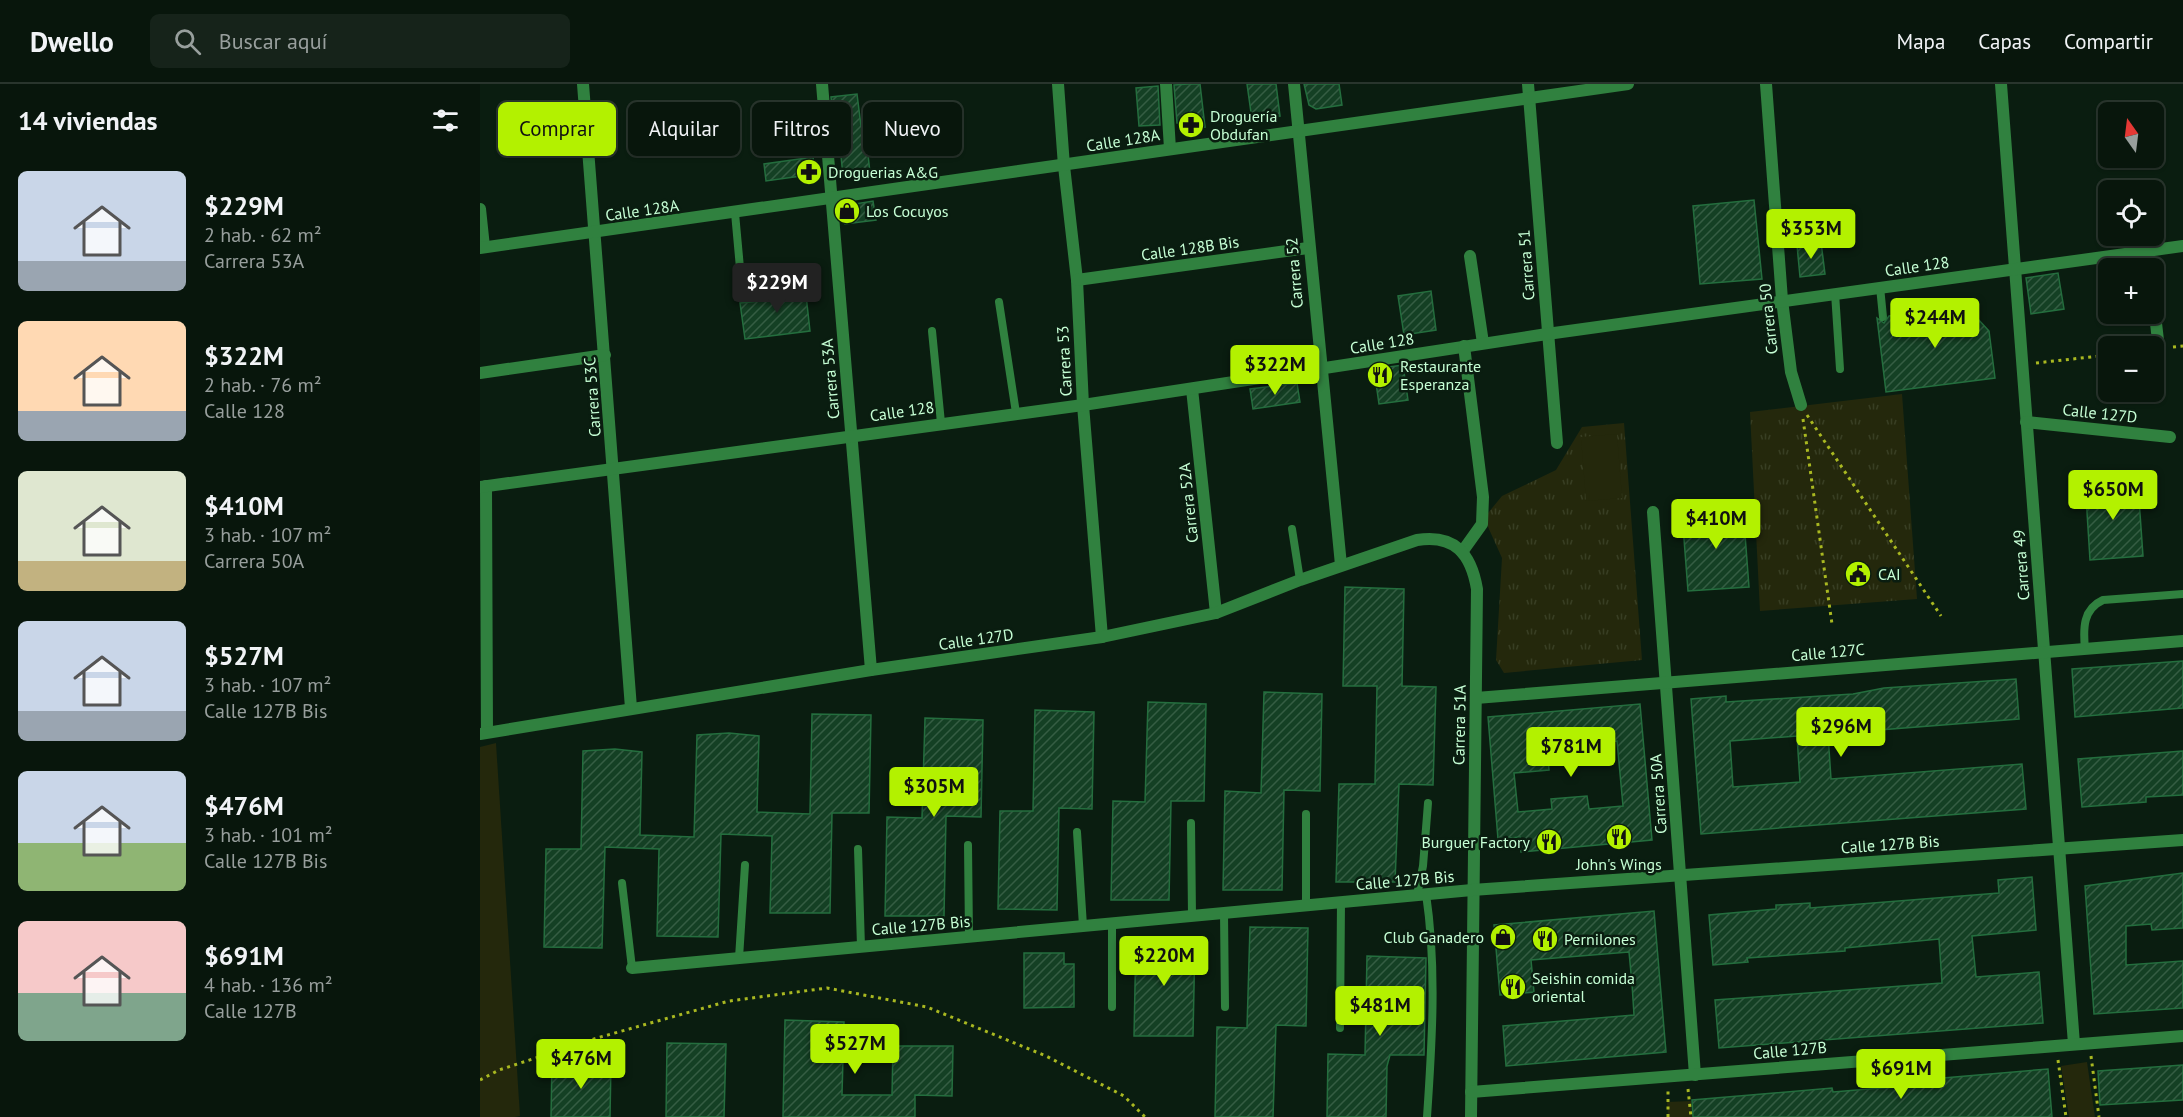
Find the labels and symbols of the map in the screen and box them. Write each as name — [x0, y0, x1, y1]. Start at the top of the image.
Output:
north arrow — [2098, 102, 2164, 168]
place label: Droguería Obdufan — [1210, 106, 1278, 144]
pharmacy icon: Droguería Obdufan — [1176, 110, 1206, 140]
street label: Calle 128A — [1085, 124, 1162, 156]
pharmacy icon: Droguerias A&G — [794, 157, 824, 187]
place label: Droguerias A&G — [828, 162, 938, 182]
street label: Calle 128A — [604, 195, 681, 225]
shop icon: Los Cocuyos — [832, 196, 862, 226]
place label: Los Cocuyos — [866, 201, 949, 221]
pin: $353M — [1769, 209, 1853, 260]
street label: Carrera 51 — [1514, 229, 1538, 301]
street label: Calle 128B Bis — [1140, 231, 1241, 265]
street label: Carrera 52 — [1281, 237, 1307, 309]
street label: Calle 128 — [1884, 252, 1950, 280]
pin: $229M — [735, 263, 819, 314]
street label: Carrera 50 — [1754, 282, 1782, 355]
pin: $244M — [1893, 298, 1977, 349]
street label: Carrera 53 — [1052, 325, 1076, 397]
street label: Calle 128 — [1348, 328, 1416, 358]
street label: Carrera 53A — [816, 338, 843, 420]
pin: $322M — [1233, 345, 1317, 396]
street label: Carrera 53C — [579, 356, 605, 438]
place label: Restaurante Esperanza — [1400, 356, 1481, 394]
restaurant icon: Restaurante Esperanza — [1365, 360, 1395, 390]
street label: Calle 128 — [869, 397, 935, 425]
street label: Calle 127D — [2062, 399, 2138, 427]
street label: Carrera 52A — [1174, 461, 1202, 544]
pin: $650M — [2071, 470, 2155, 521]
pin: $410M — [1674, 499, 1758, 550]
street label: Carrera 49 — [2009, 529, 2033, 601]
public building icon: CAI — [1843, 559, 1873, 589]
place label: CAI — [1878, 564, 1901, 584]
street label: Calle 127D — [937, 624, 1015, 654]
street label: Calle 127C — [1790, 639, 1866, 665]
street label: Carrera 51A — [1448, 684, 1470, 765]
pin: $296M — [1799, 707, 1883, 758]
pin: $781M — [1529, 727, 1613, 778]
street label: Carrera 50A — [1645, 753, 1671, 835]
pin: $305M — [892, 767, 976, 818]
restaurant icon: John's Wings — [1604, 822, 1634, 852]
restaurant icon: Burguer Factory — [1534, 827, 1564, 857]
street label: Calle 127B Bis — [1840, 831, 1940, 857]
place label: Burguer Factory — [1421, 832, 1531, 852]
place label: John's Wings — [1575, 854, 1662, 874]
street label: Calle 127B Bis — [1355, 866, 1455, 894]
street label: Calle 127B Bis — [871, 911, 971, 939]
shop icon: Club Ganadero — [1488, 922, 1518, 952]
restaurant icon: Pernilones — [1530, 924, 1560, 954]
place label: Club Ganadero — [1383, 927, 1484, 947]
place label: Pernilones — [1564, 929, 1636, 949]
pin: $220M — [1122, 936, 1206, 987]
place label: Seishin comida oriental — [1532, 968, 1635, 1006]
restaurant icon: Seishin comida oriental — [1498, 972, 1528, 1002]
pin: $481M — [1338, 986, 1422, 1037]
pin: $527M — [813, 1024, 897, 1075]
street label: Calle 127B — [1752, 1037, 1828, 1063]
pin: $476M — [539, 1039, 623, 1090]
pin: $691M — [1859, 1049, 1943, 1100]

